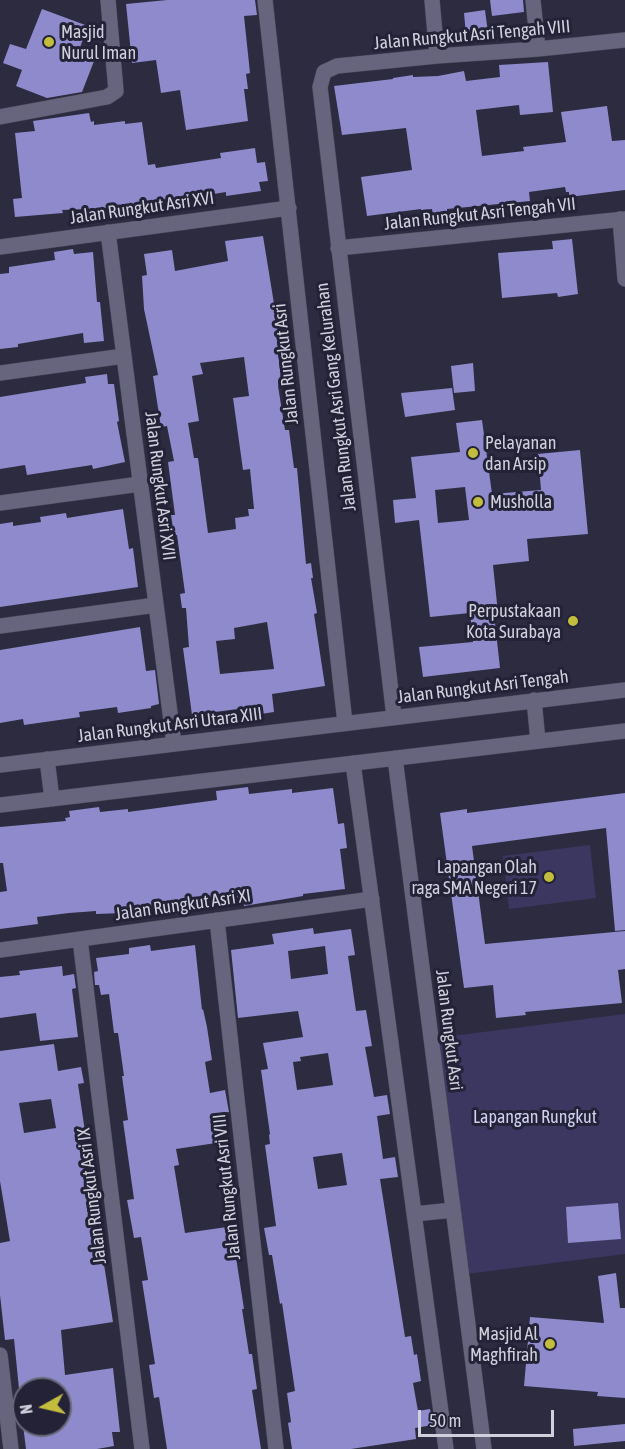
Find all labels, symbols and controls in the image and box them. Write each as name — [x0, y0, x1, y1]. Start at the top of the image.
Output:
street label: Jalan Rungkut Asri Tengah VIII — [373, 16, 571, 54]
place label: Masjid Nurul Iman — [61, 21, 136, 63]
marker: Masjid Nurul Iman — [42, 35, 56, 49]
street label: Jalan Rungkut Asri XVI — [68, 187, 216, 229]
street label: Jalan Rungkut Asri Tengah VII — [383, 193, 577, 235]
street label: Jalan Rungkut Asri Gang Kelurahan — [311, 282, 361, 512]
street label: Jalan Rungkut Asri — [269, 302, 303, 426]
street label: Jalan Rungkut Asri XVII — [140, 410, 180, 562]
place label: Pelayanan dan Arsip — [485, 432, 556, 474]
marker: Pelayanan dan Arsip — [466, 446, 480, 460]
place label: Musholla — [490, 491, 552, 513]
marker: Musholla — [471, 495, 485, 509]
place label: Perpustakaan Kota Surabaya — [466, 600, 561, 642]
marker: Perpustakaan Kota Surabaya — [566, 614, 580, 628]
street label: Jalan Rungkut Asri Tengah — [396, 666, 570, 708]
street label: Jalan Rungkut Asri Utara XIII — [76, 703, 264, 747]
place label: Lapangan Olah raga SMA Negeri 17 — [411, 856, 537, 898]
marker: Lapangan Olah raga SMA Negeri 17 — [542, 870, 556, 884]
street label: Jalan Rungkut Asri XI — [114, 885, 252, 925]
street label: Jalan Rungkut Asri — [431, 968, 467, 1092]
park label: Lapangan Rungkut — [473, 1106, 597, 1128]
street label: Jalan Rungkut Asri VIII — [209, 1113, 245, 1261]
street label: Jalan Rungkut Asri IX — [73, 1127, 111, 1265]
place label: Masjid Al Maghfirah — [470, 1323, 538, 1366]
marker: Masjid Al Maghfirah — [543, 1337, 557, 1351]
north arrow — [12, 1377, 72, 1437]
scale bar — [421, 1398, 558, 1436]
text: N — [17, 1403, 36, 1415]
text: 50 m — [429, 1410, 461, 1431]

